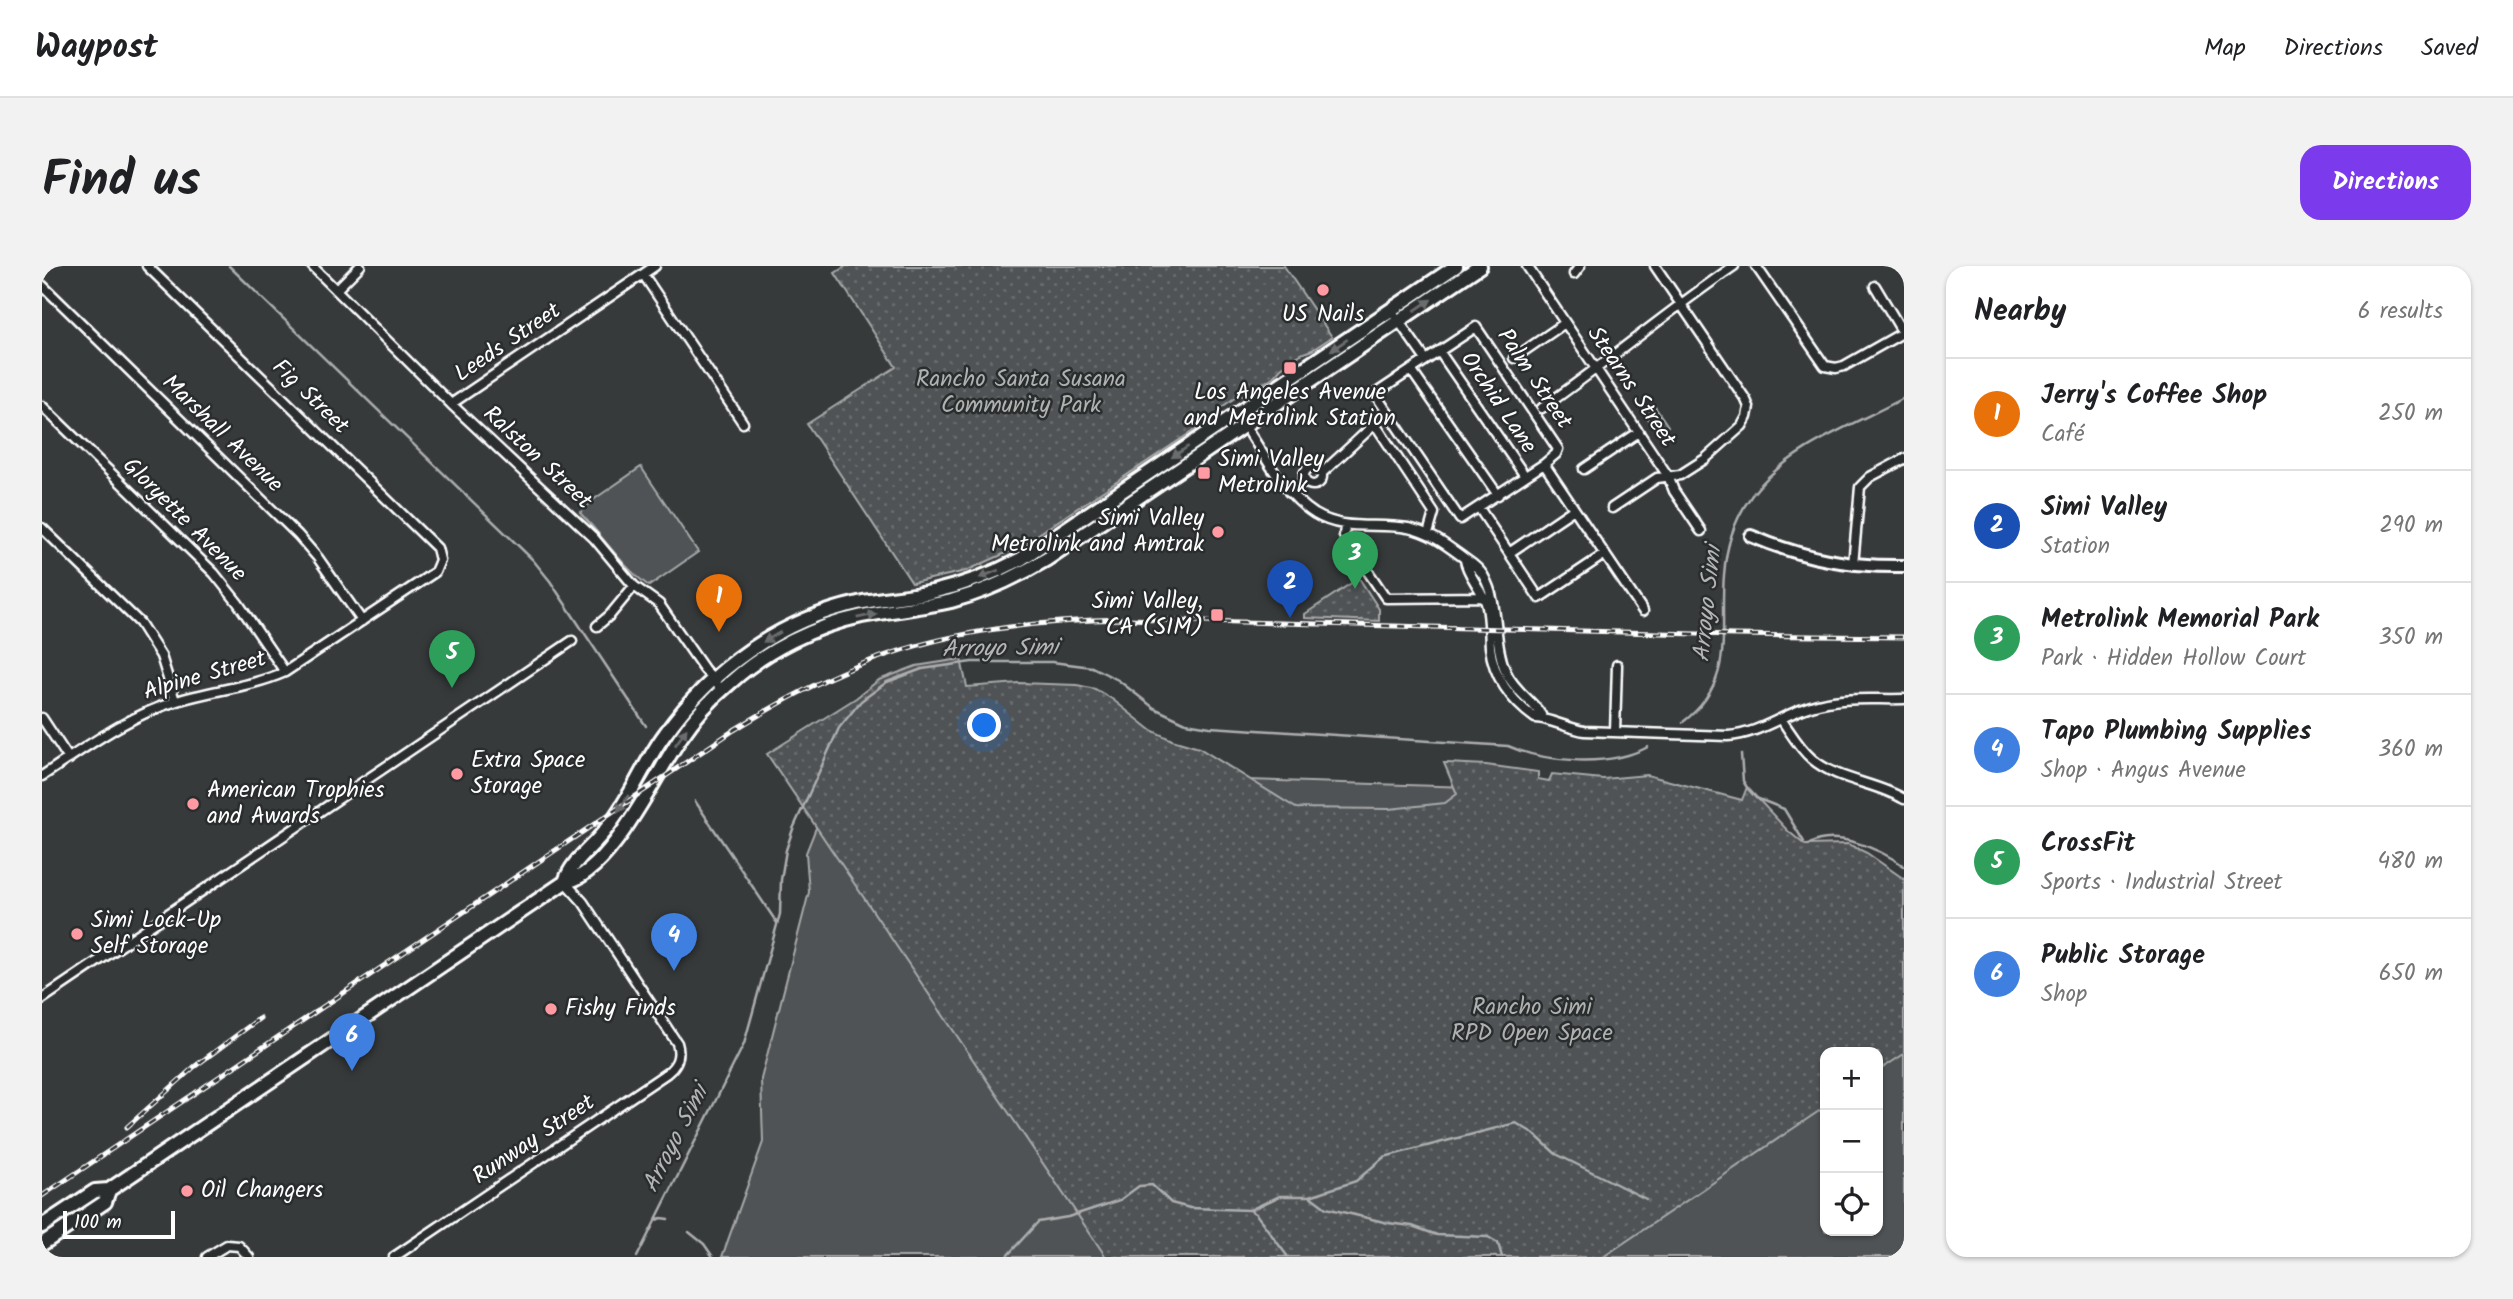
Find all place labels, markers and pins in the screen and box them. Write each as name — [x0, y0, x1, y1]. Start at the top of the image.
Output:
marker: US Nails — [1315, 282, 1331, 298]
place label: US Nails — [1282, 297, 1364, 333]
marker: Los Angeles Avenue and Metrolink Station — [1282, 360, 1298, 376]
place label: Los Angeles Avenue and Metrolink Station — [1184, 375, 1396, 437]
place label: Simi Valley Metrolink — [1218, 442, 1324, 504]
marker: Simi Valley Metrolink — [1196, 465, 1212, 481]
place label: Simi Valley Metrolink and Amtrak — [991, 501, 1204, 563]
marker: Simi Valley Metrolink and Amtrak — [1210, 524, 1226, 540]
pin: 3 — [1332, 531, 1378, 589]
pin: 2 — [1267, 560, 1313, 618]
pin: 1 — [696, 574, 742, 632]
place label: Simi Valley, CA (SIM) — [1092, 584, 1203, 646]
marker: Simi Valley, CA (SIM) — [1209, 607, 1225, 623]
pin: 5 — [429, 630, 475, 688]
place label: Extra Space Storage — [471, 743, 585, 805]
marker: Extra Space Storage — [449, 766, 465, 782]
place label: American Trophies and Awards — [207, 773, 385, 835]
marker: American Trophies and Awards — [185, 796, 201, 812]
place label: Simi Lock-Up Self Storage — [91, 903, 221, 965]
pin: 4 — [651, 913, 697, 971]
marker: Simi Lock-Up Self Storage — [69, 926, 85, 942]
place label: Fishy Finds — [565, 991, 676, 1027]
marker: Fishy Finds — [543, 1001, 559, 1017]
pin: 6 — [329, 1013, 375, 1071]
place label: Oil Changers — [201, 1173, 323, 1209]
marker: Oil Changers — [179, 1183, 195, 1199]

